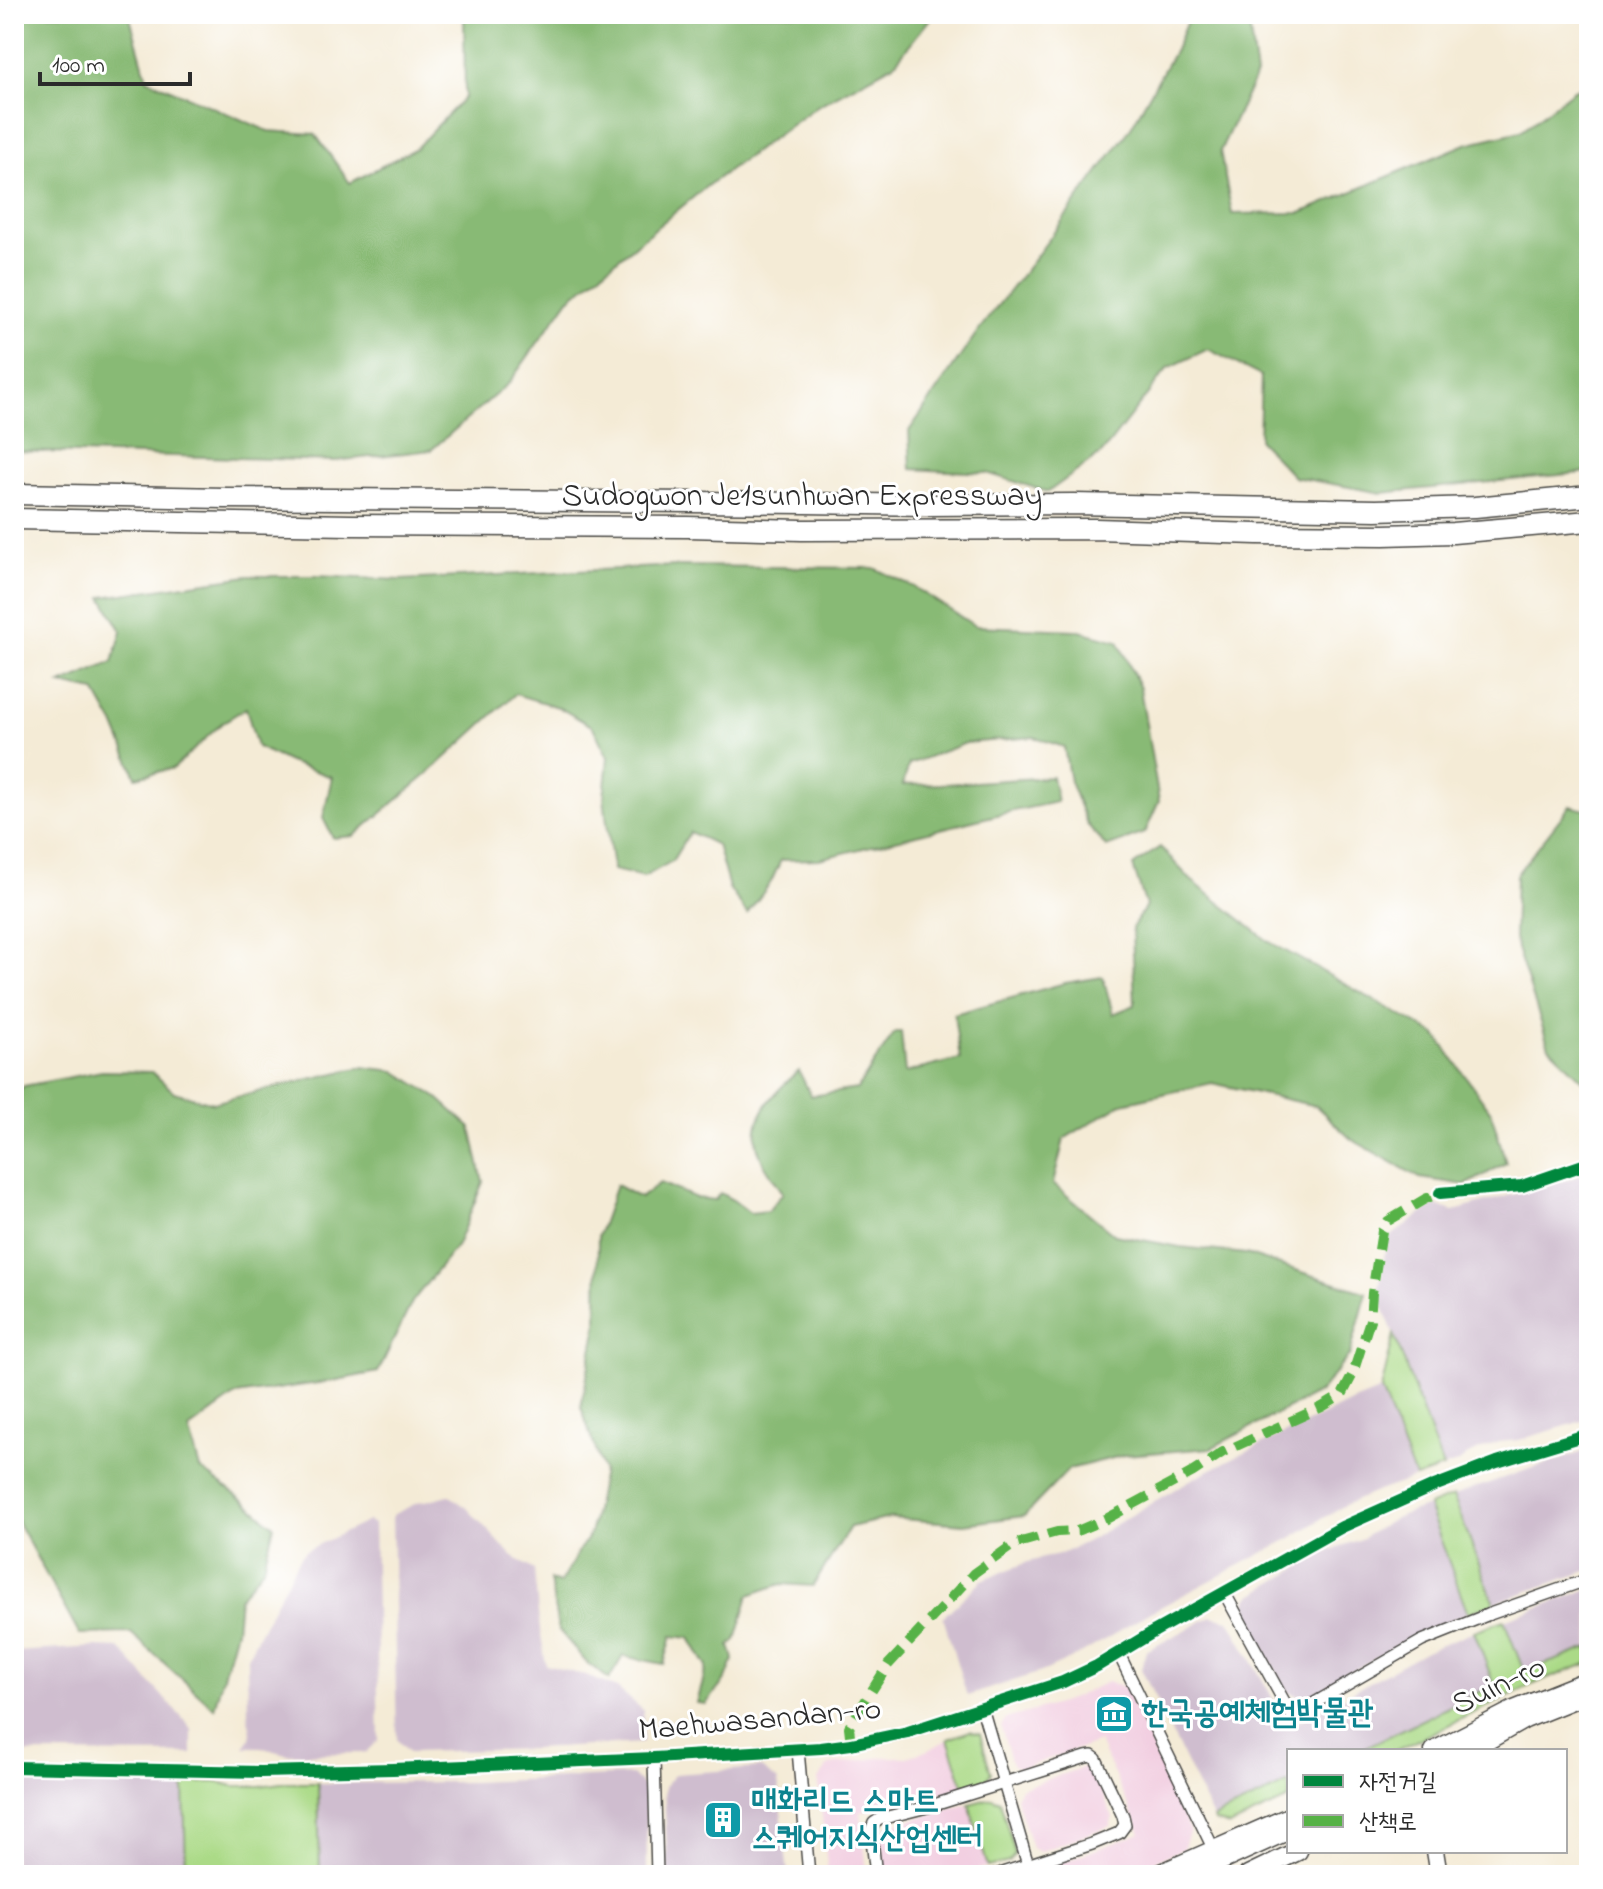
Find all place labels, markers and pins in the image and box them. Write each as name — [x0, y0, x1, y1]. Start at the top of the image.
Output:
place label: 한국공예체험박물관 — [1141, 1691, 1374, 1738]
museum icon: 한국공예체험박물관 — [1093, 1693, 1135, 1735]
place label: 매화리드 스마트 스퀘어지식산업센터 — [751, 1779, 983, 1863]
building icon: 매화리드 스마트 스퀘어지식산업센터 — [702, 1799, 744, 1841]

